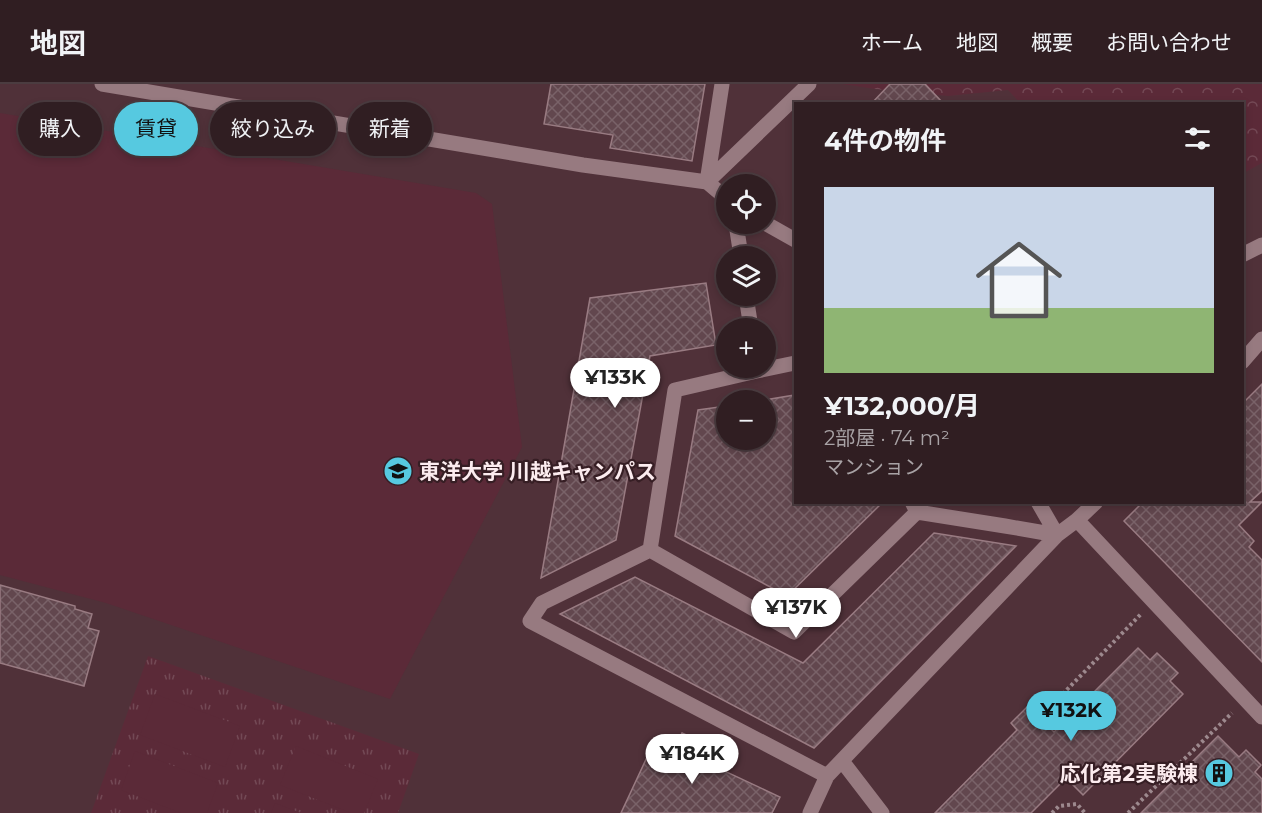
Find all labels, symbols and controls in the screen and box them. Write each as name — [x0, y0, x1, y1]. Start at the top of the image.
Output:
text: 地図 — [30, 26, 86, 60]
text: ホーム — [861, 30, 923, 55]
text: 地図 — [956, 30, 998, 55]
text: 概要 — [1031, 30, 1073, 55]
text: お問い合わせ — [1106, 30, 1232, 55]
chip: 購入 — [18, 102, 102, 156]
chip: 賃貸 — [114, 102, 198, 156]
chip: 絞り込み — [210, 102, 336, 156]
chip: 新着 — [348, 102, 432, 156]
icon: filters — [1181, 122, 1214, 155]
text: 4件の物件 — [824, 125, 946, 157]
map controls — [716, 174, 776, 450]
button: locate — [716, 174, 776, 234]
icon: home — [965, 226, 1073, 334]
button: layers — [716, 246, 776, 306]
button: + — [716, 318, 776, 378]
pin: ¥133K — [573, 358, 657, 409]
text: ¥133K — [584, 365, 646, 389]
button: − — [716, 390, 776, 450]
text: ¥132,000/月 — [824, 390, 980, 422]
text: 2部屋 · 74 m² — [824, 426, 950, 450]
school or university icon: 東洋大学 川越キャンパス — [382, 455, 414, 487]
text: マンション — [824, 455, 924, 479]
place label: 東洋大学 川越キャンパス — [419, 459, 656, 484]
pin: ¥137K — [754, 588, 838, 639]
text: ¥137K — [765, 595, 827, 619]
pin: ¥132K — [1029, 691, 1113, 742]
text: ¥132K — [1040, 698, 1102, 722]
pin: ¥184K — [650, 734, 734, 785]
text: ¥184K — [660, 741, 724, 765]
building icon: 応化第2実験棟 — [1203, 757, 1235, 789]
place label: 応化第2実験棟 — [1060, 761, 1198, 786]

